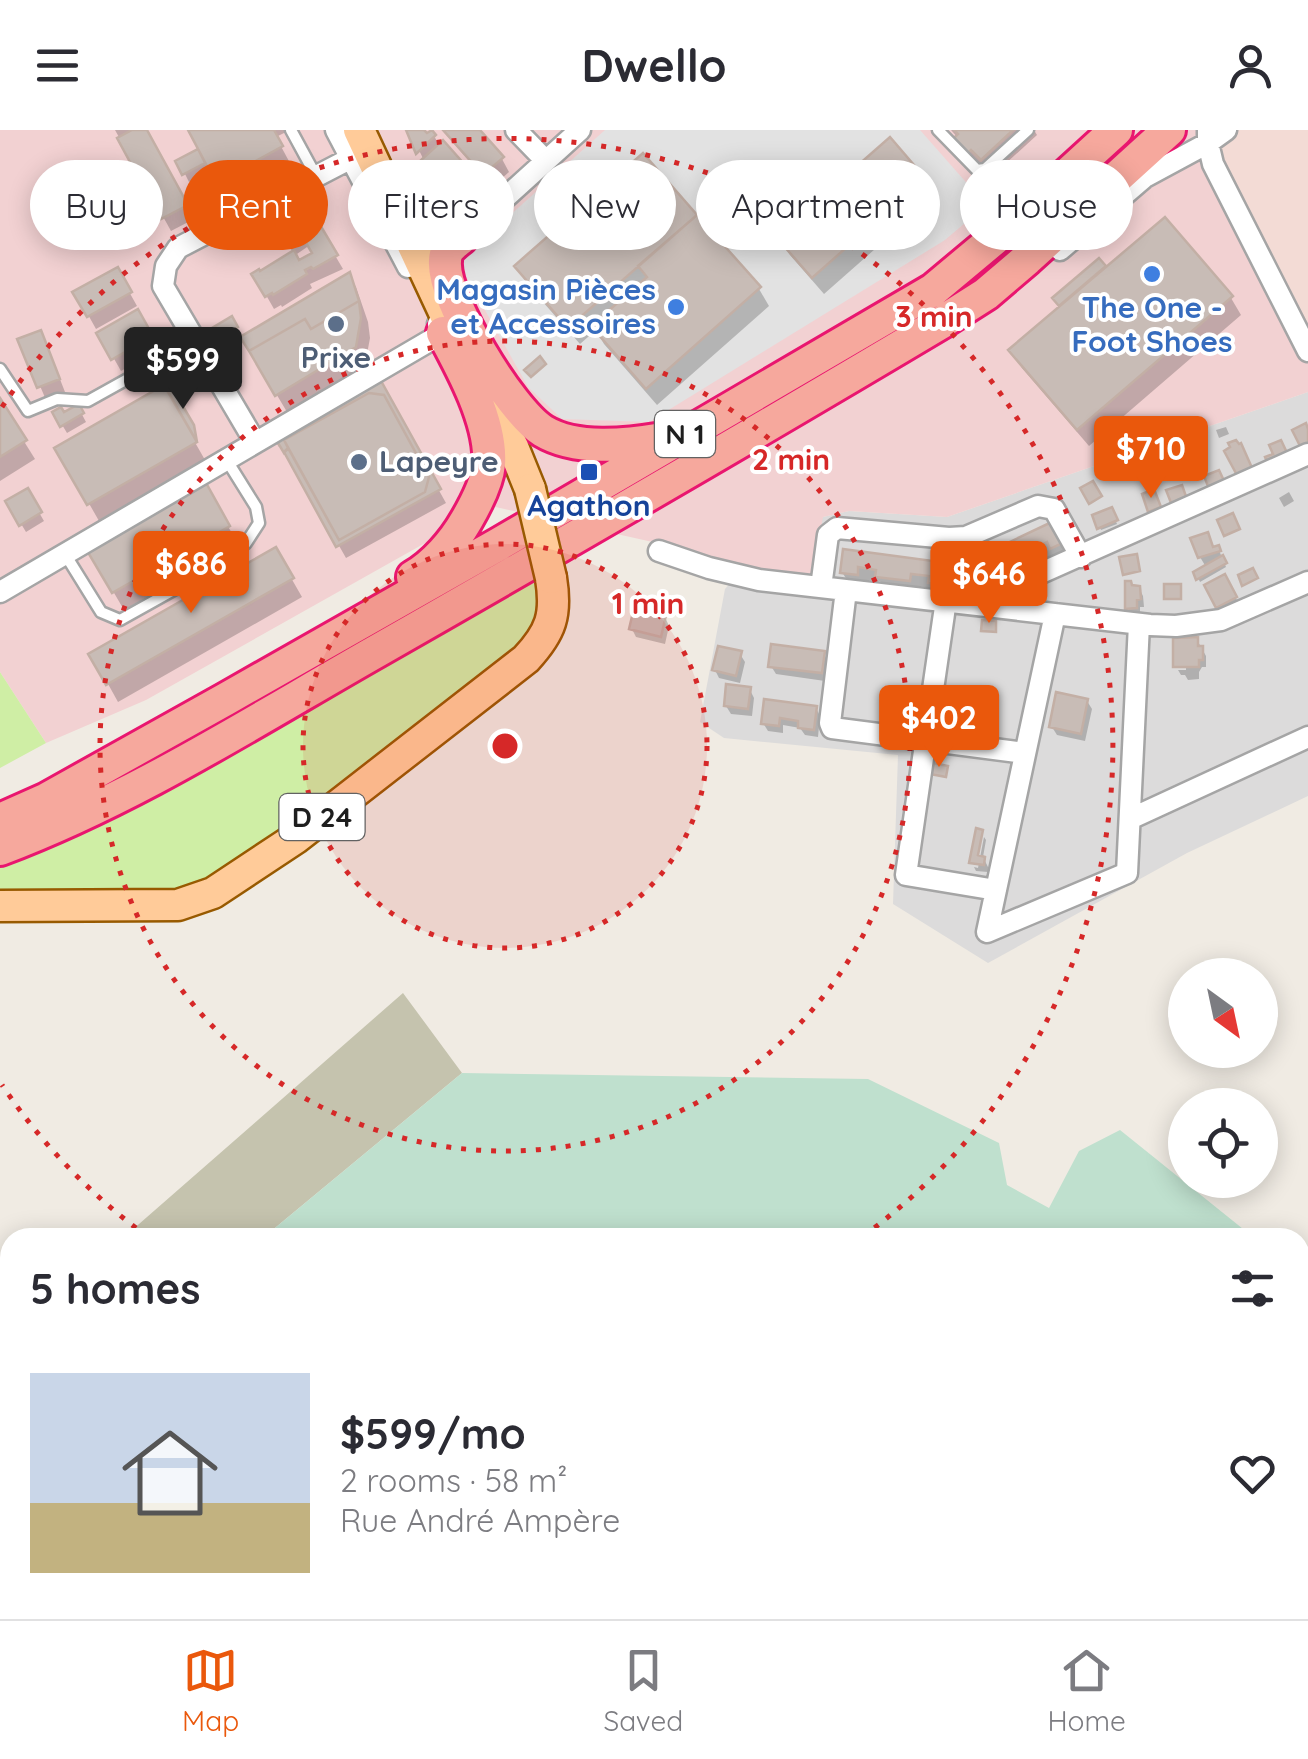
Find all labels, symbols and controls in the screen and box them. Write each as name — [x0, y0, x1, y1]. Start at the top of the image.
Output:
text: Dwello — [581, 37, 727, 93]
icon: menu — [30, 38, 85, 93]
icon: person — [1223, 38, 1278, 93]
chip: Buy — [30, 160, 163, 250]
chip: Rent — [183, 160, 328, 250]
chip: Filters — [348, 160, 514, 250]
chip: New — [534, 160, 676, 250]
chip: Apartment — [696, 160, 940, 250]
chip: House — [960, 160, 1133, 250]
marker: The One - Foot Shoes — [1141, 263, 1163, 285]
place label: Magasin Pièces et Accessoires — [436, 270, 656, 342]
place label: The One - Foot Shoes — [1072, 288, 1232, 360]
marker: Magasin Pièces et Accessoires — [665, 296, 687, 318]
text: 3 min — [895, 297, 973, 335]
marker: Prixe — [325, 313, 347, 335]
pin: $599 — [124, 327, 242, 412]
place label: Prixe — [301, 338, 371, 376]
text: $599 — [146, 339, 220, 379]
road number: N 1 — [655, 411, 715, 457]
pin: $710 — [1092, 416, 1210, 501]
text: $710 — [1116, 428, 1186, 468]
text: 2 min — [752, 440, 830, 478]
place label: Lapeyre — [379, 442, 499, 480]
marker: Lapeyre — [348, 451, 370, 473]
marker: Agathon — [578, 461, 600, 483]
place label: Agathon — [527, 486, 651, 524]
pin: $686 — [132, 531, 250, 616]
pin: $646 — [930, 541, 1048, 626]
text: $686 — [155, 543, 227, 583]
text: $646 — [952, 553, 1026, 593]
text: 1 min — [612, 584, 684, 622]
pin: $402 — [880, 685, 998, 770]
text: $402 — [901, 697, 977, 737]
centre of rings — [487, 728, 523, 764]
road number: D 24 — [280, 794, 364, 840]
north arrow — [1168, 958, 1278, 1068]
map controls — [1168, 958, 1278, 1198]
button: locate — [1168, 1088, 1278, 1198]
icon: filters — [1225, 1261, 1280, 1316]
text: 5 homes — [30, 1262, 201, 1315]
text: $599/mo — [340, 1407, 526, 1460]
icon: home — [110, 1413, 230, 1533]
icon: heart — [1225, 1446, 1280, 1501]
text: 2 rooms · 58 m² — [340, 1460, 567, 1500]
text: Rue André Ampère — [340, 1500, 620, 1540]
tab: Map — [182, 1643, 239, 1738]
tab: Saved — [603, 1643, 683, 1738]
tab: Home — [1047, 1643, 1126, 1738]

